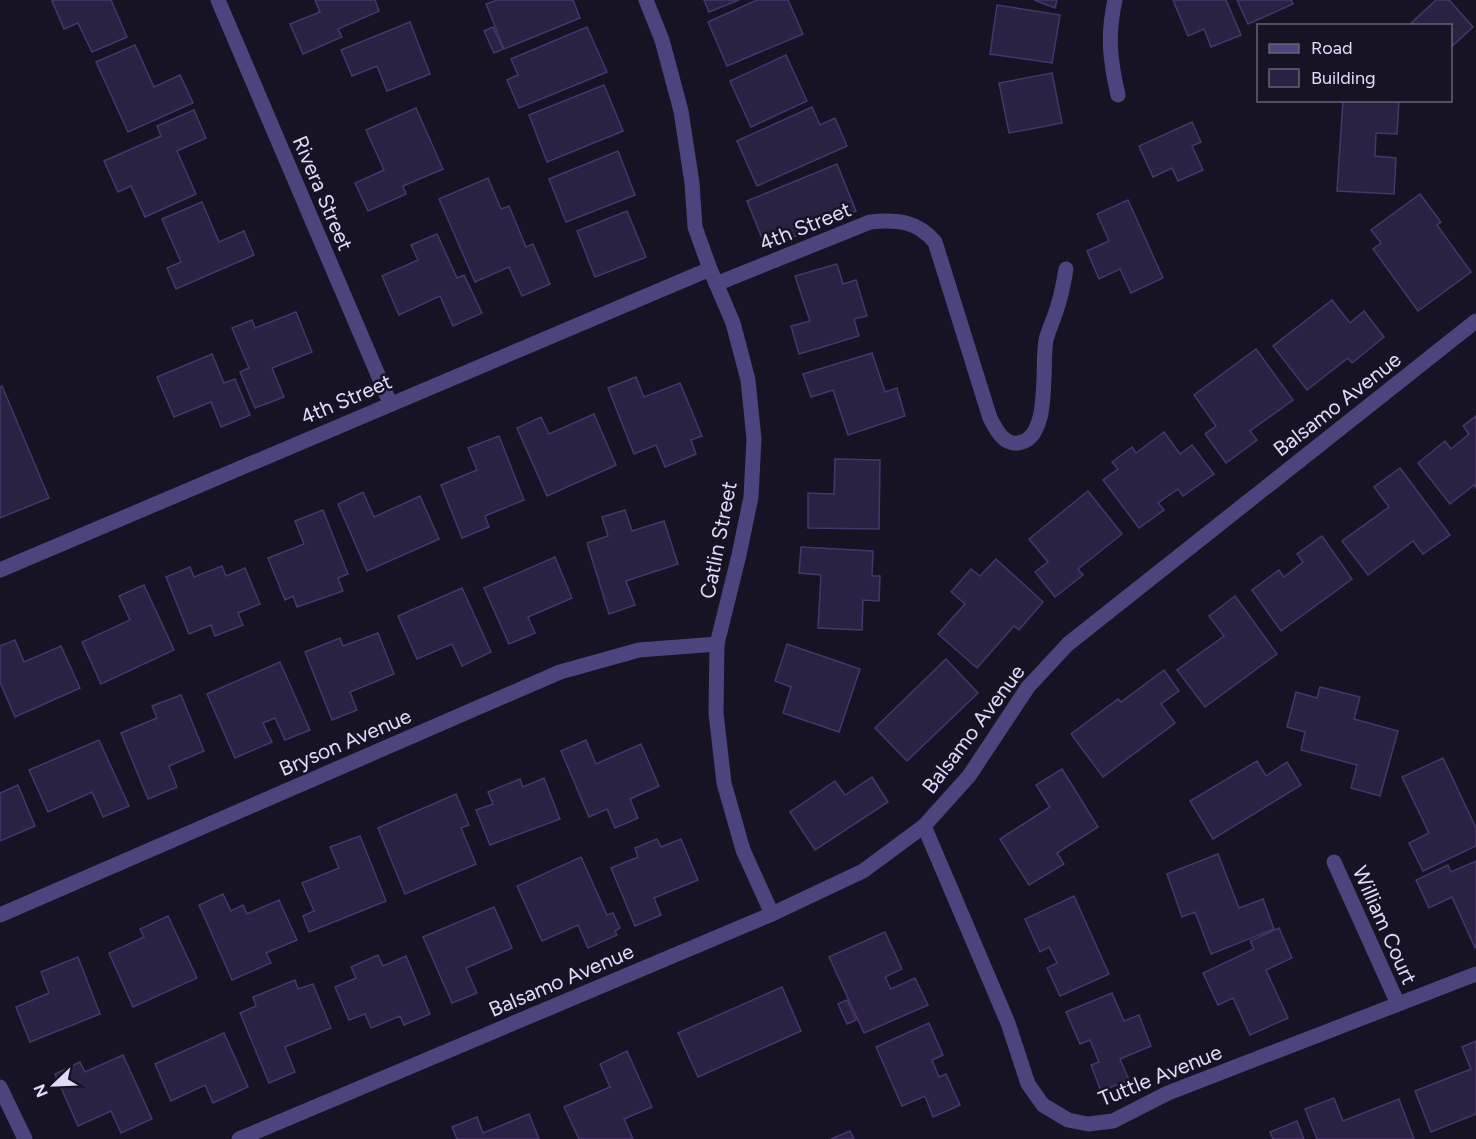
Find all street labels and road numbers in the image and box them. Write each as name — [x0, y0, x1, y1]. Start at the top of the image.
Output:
street label: Rivera Street — [288, 132, 358, 254]
street label: 4th Street — [755, 196, 855, 256]
street label: Balsamo Avenue — [1268, 346, 1406, 462]
street label: 4th Street — [297, 369, 395, 429]
street label: Catlin Street — [694, 479, 742, 601]
street label: Balsamo Avenue — [916, 660, 1030, 798]
street label: Bryson Avenue — [275, 703, 415, 781]
street label: William Court — [1348, 862, 1422, 988]
street label: Balsamo Avenue — [485, 938, 637, 1022]
street label: Tuttle Avenue — [1095, 1039, 1225, 1111]

